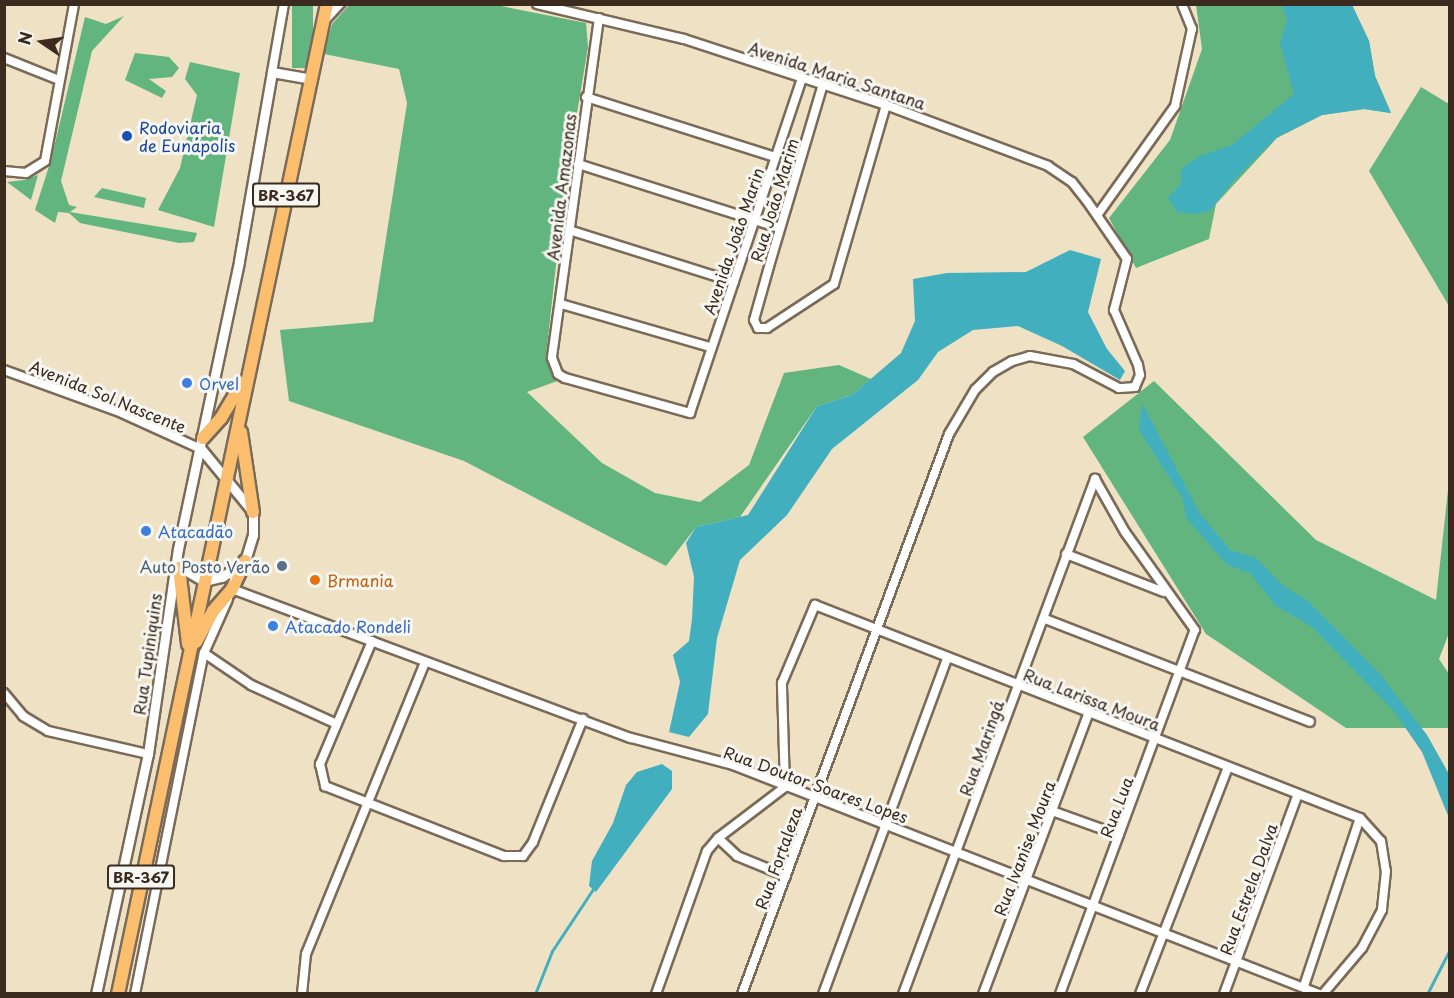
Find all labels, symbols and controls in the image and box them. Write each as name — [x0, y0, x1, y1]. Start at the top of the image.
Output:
north arrow — [12, 12, 72, 72]
text: N — [11, 29, 38, 47]
street label: Avenida Maria Santana — [747, 38, 927, 112]
street label: Avenida Amazonas — [542, 113, 580, 261]
place label: Rodoviaria de Eunápolis — [139, 117, 236, 155]
marker: Rodoviaria de Eunápolis — [120, 129, 134, 143]
street label: Rua João Marim — [746, 135, 802, 265]
street label: Avenida João Marin — [699, 165, 767, 317]
road number: BR-367 — [252, 183, 320, 207]
street label: Avenida Sol Nascente — [28, 356, 188, 436]
place label: Orvel — [199, 373, 239, 393]
marker: Orvel — [180, 376, 194, 390]
place label: Atacadão — [158, 521, 233, 541]
marker: Atacadão — [139, 524, 153, 538]
place label: Auto Posto Verão — [137, 556, 270, 576]
marker: Auto Posto Verão — [275, 559, 289, 573]
place label: Brmania — [327, 570, 394, 590]
marker: Brmania — [308, 573, 322, 587]
street label: Rua Tupiniquins — [129, 592, 165, 716]
place label: Atacado Rondeli — [285, 616, 410, 636]
marker: Atacado Rondeli — [266, 619, 280, 633]
street label: Rua Larissa Moura — [1021, 664, 1163, 734]
street label: Rua Maringá — [955, 697, 1007, 799]
street label: Rua Doutor Soares Lopes — [721, 741, 911, 827]
street label: Rua Lua — [1096, 774, 1136, 840]
street label: Rua Ivanise Moura — [989, 777, 1059, 919]
street label: Rua Fortaleza — [751, 804, 805, 912]
street label: Rua Estrela Dalva — [1215, 821, 1281, 957]
road number: BR-367 — [106, 865, 176, 889]

